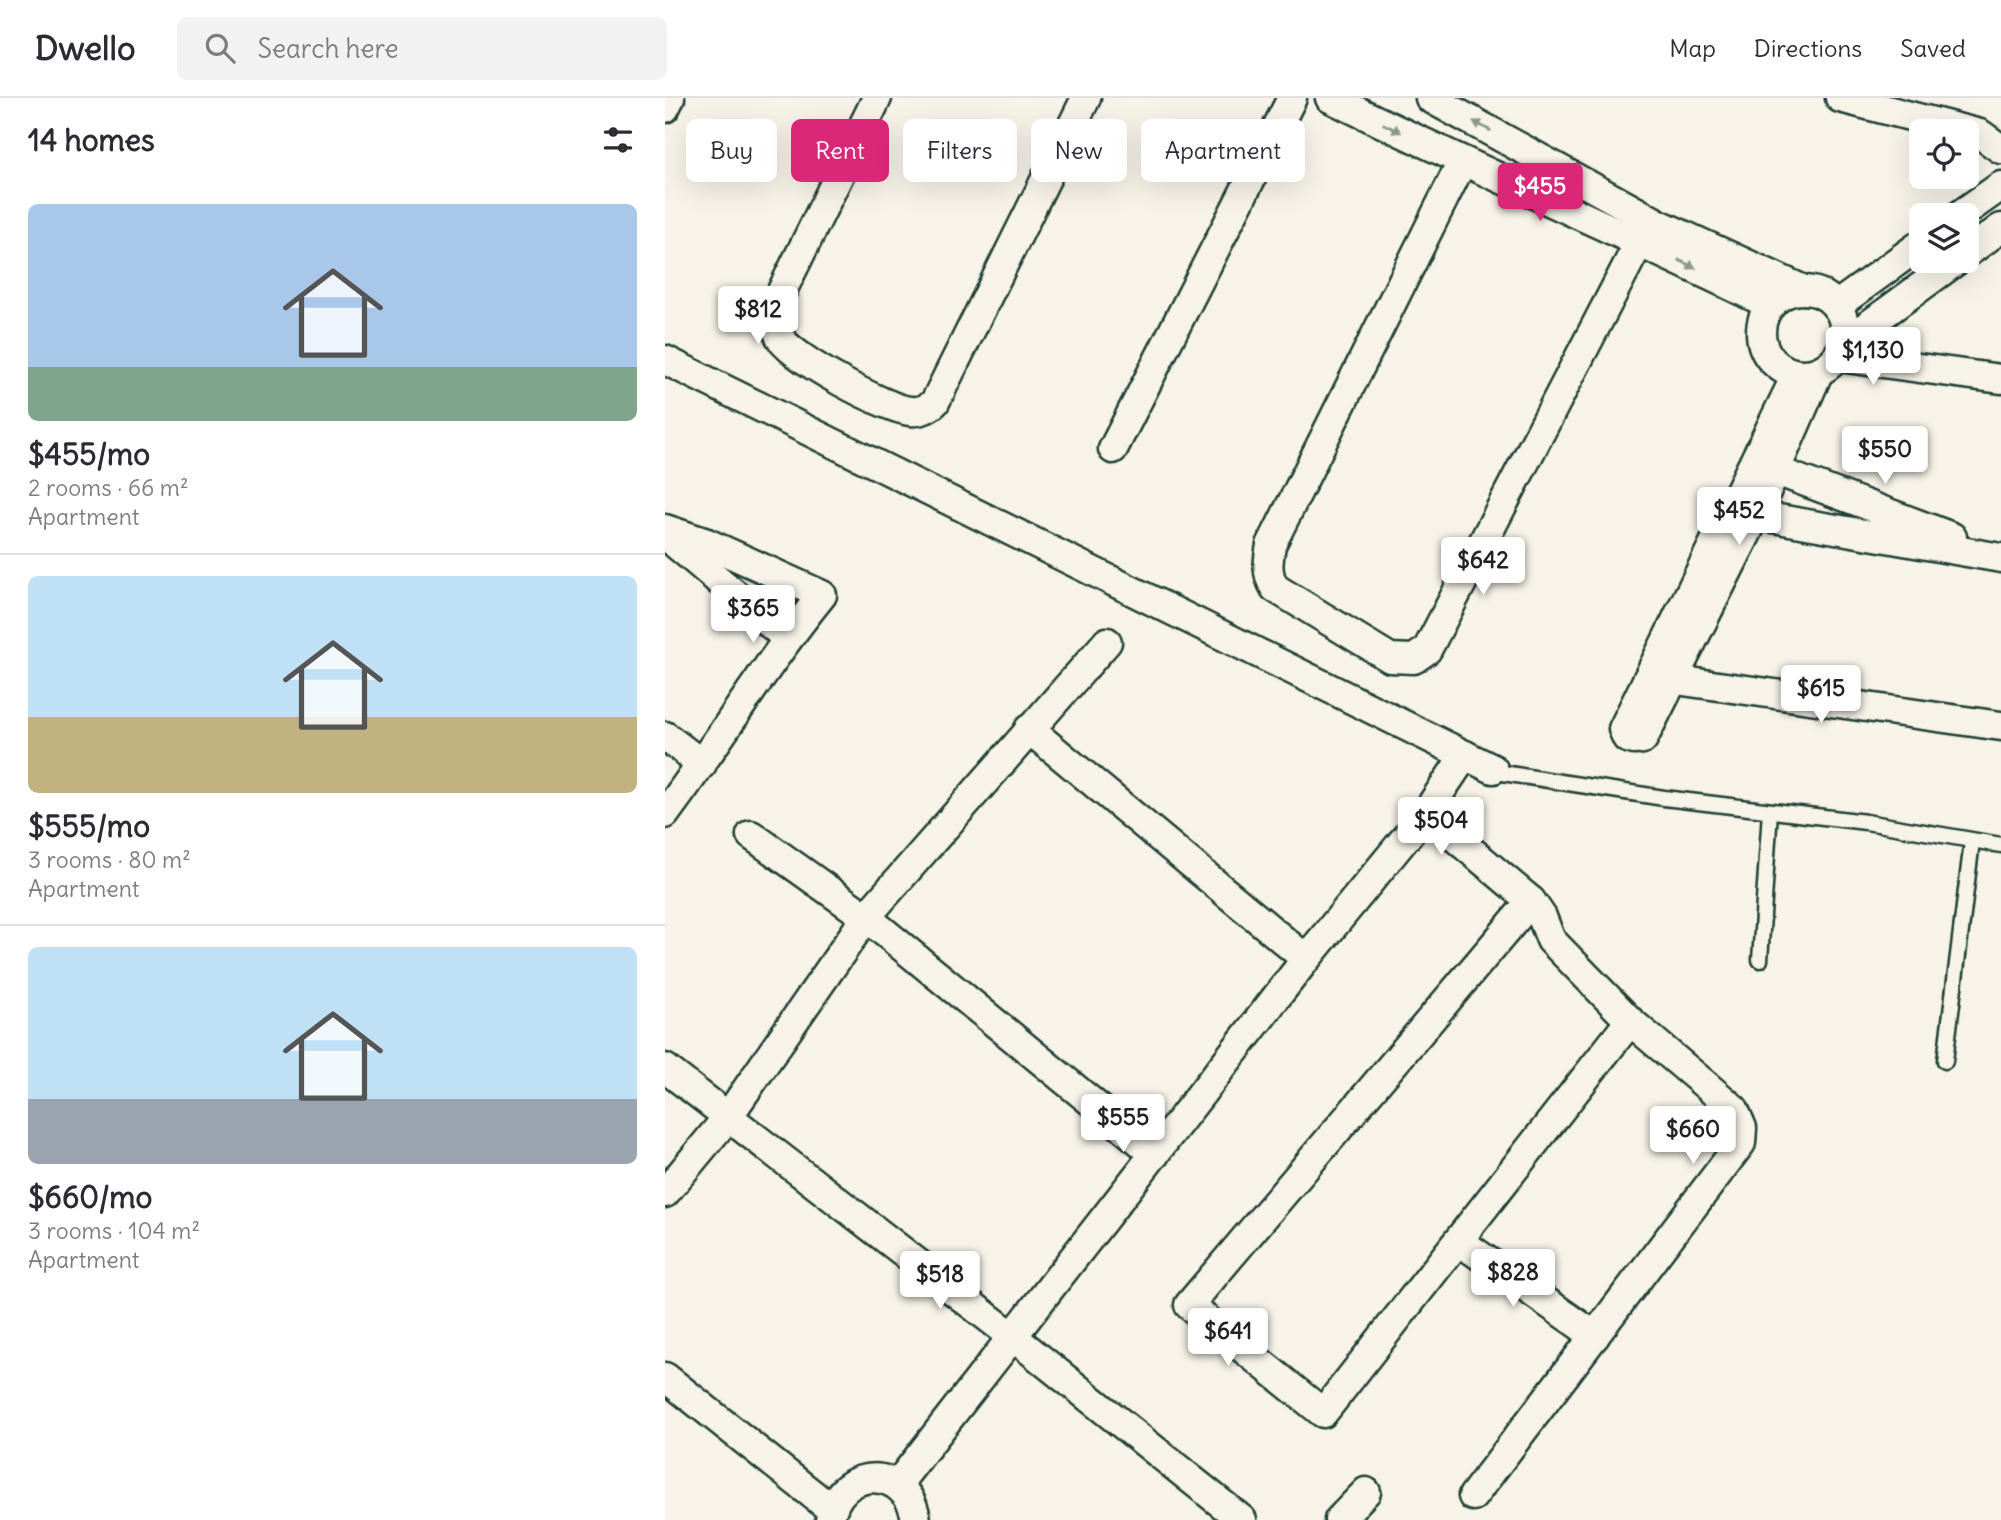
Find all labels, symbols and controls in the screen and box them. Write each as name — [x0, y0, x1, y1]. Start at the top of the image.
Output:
search box — [177, 17, 667, 80]
text: Dwello — [35, 27, 135, 69]
icon: search — [201, 29, 239, 67]
text: Search here — [257, 32, 398, 65]
text: Map — [1669, 33, 1716, 63]
text: Directions — [1754, 33, 1862, 63]
text: Saved — [1900, 33, 1966, 63]
chip: Buy — [686, 119, 777, 182]
chip: Rent — [791, 119, 889, 182]
chip: Filters — [903, 119, 1017, 182]
chip: New — [1031, 119, 1127, 182]
chip: Apartment — [1141, 119, 1305, 182]
map controls — [1909, 119, 1979, 273]
button: locate — [1909, 119, 1979, 189]
one-way arrow — [1472, 120, 1491, 132]
text: 14 homes — [28, 121, 155, 159]
icon: filters — [599, 121, 637, 159]
one-way arrow — [1381, 122, 1402, 133]
pin: $455 — [1499, 164, 1581, 223]
text: $455 — [1514, 171, 1566, 200]
button: layers — [1909, 203, 1979, 273]
icon: home — [270, 250, 396, 376]
one-way arrow — [1677, 258, 1697, 270]
pin: $812 — [717, 286, 799, 346]
text: $812 — [734, 294, 782, 323]
pin: $1,130 — [1816, 328, 1930, 387]
text: $1,130 — [1842, 335, 1904, 364]
pin: $550 — [1844, 426, 1926, 486]
text: $550 — [1858, 434, 1912, 463]
text: $455/mo — [28, 435, 150, 473]
text: 2 rooms · 66 m² — [28, 473, 189, 502]
pin: $452 — [1698, 488, 1780, 547]
text: $452 — [1713, 495, 1765, 524]
text: Apartment — [28, 502, 140, 531]
pin: $642 — [1442, 538, 1524, 597]
text: $642 — [1457, 545, 1509, 574]
pin: $365 — [712, 586, 794, 645]
text: $365 — [727, 593, 779, 622]
icon: home — [270, 622, 396, 748]
pin: $615 — [1780, 666, 1862, 725]
text: $615 — [1797, 673, 1845, 702]
pin: $504 — [1400, 798, 1482, 857]
text: $504 — [1414, 805, 1468, 834]
text: $555/mo — [28, 807, 150, 845]
text: 3 rooms · 80 m² — [28, 845, 191, 874]
text: Apartment — [28, 874, 140, 903]
icon: home — [270, 993, 396, 1119]
pin: $555 — [1082, 1094, 1164, 1154]
text: $555 — [1097, 1102, 1149, 1131]
pin: $660 — [1652, 1107, 1734, 1166]
text: $660 — [1666, 1114, 1720, 1143]
text: $660/mo — [28, 1178, 152, 1216]
text: 3 rooms · 104 m² — [28, 1216, 200, 1245]
text: Apartment — [28, 1245, 140, 1274]
pin: $828 — [1472, 1250, 1554, 1309]
pin: $518 — [899, 1252, 981, 1311]
text: $828 — [1487, 1257, 1539, 1286]
text: $518 — [916, 1259, 964, 1288]
pin: $641 — [1187, 1308, 1269, 1368]
text: $641 — [1204, 1316, 1252, 1345]

